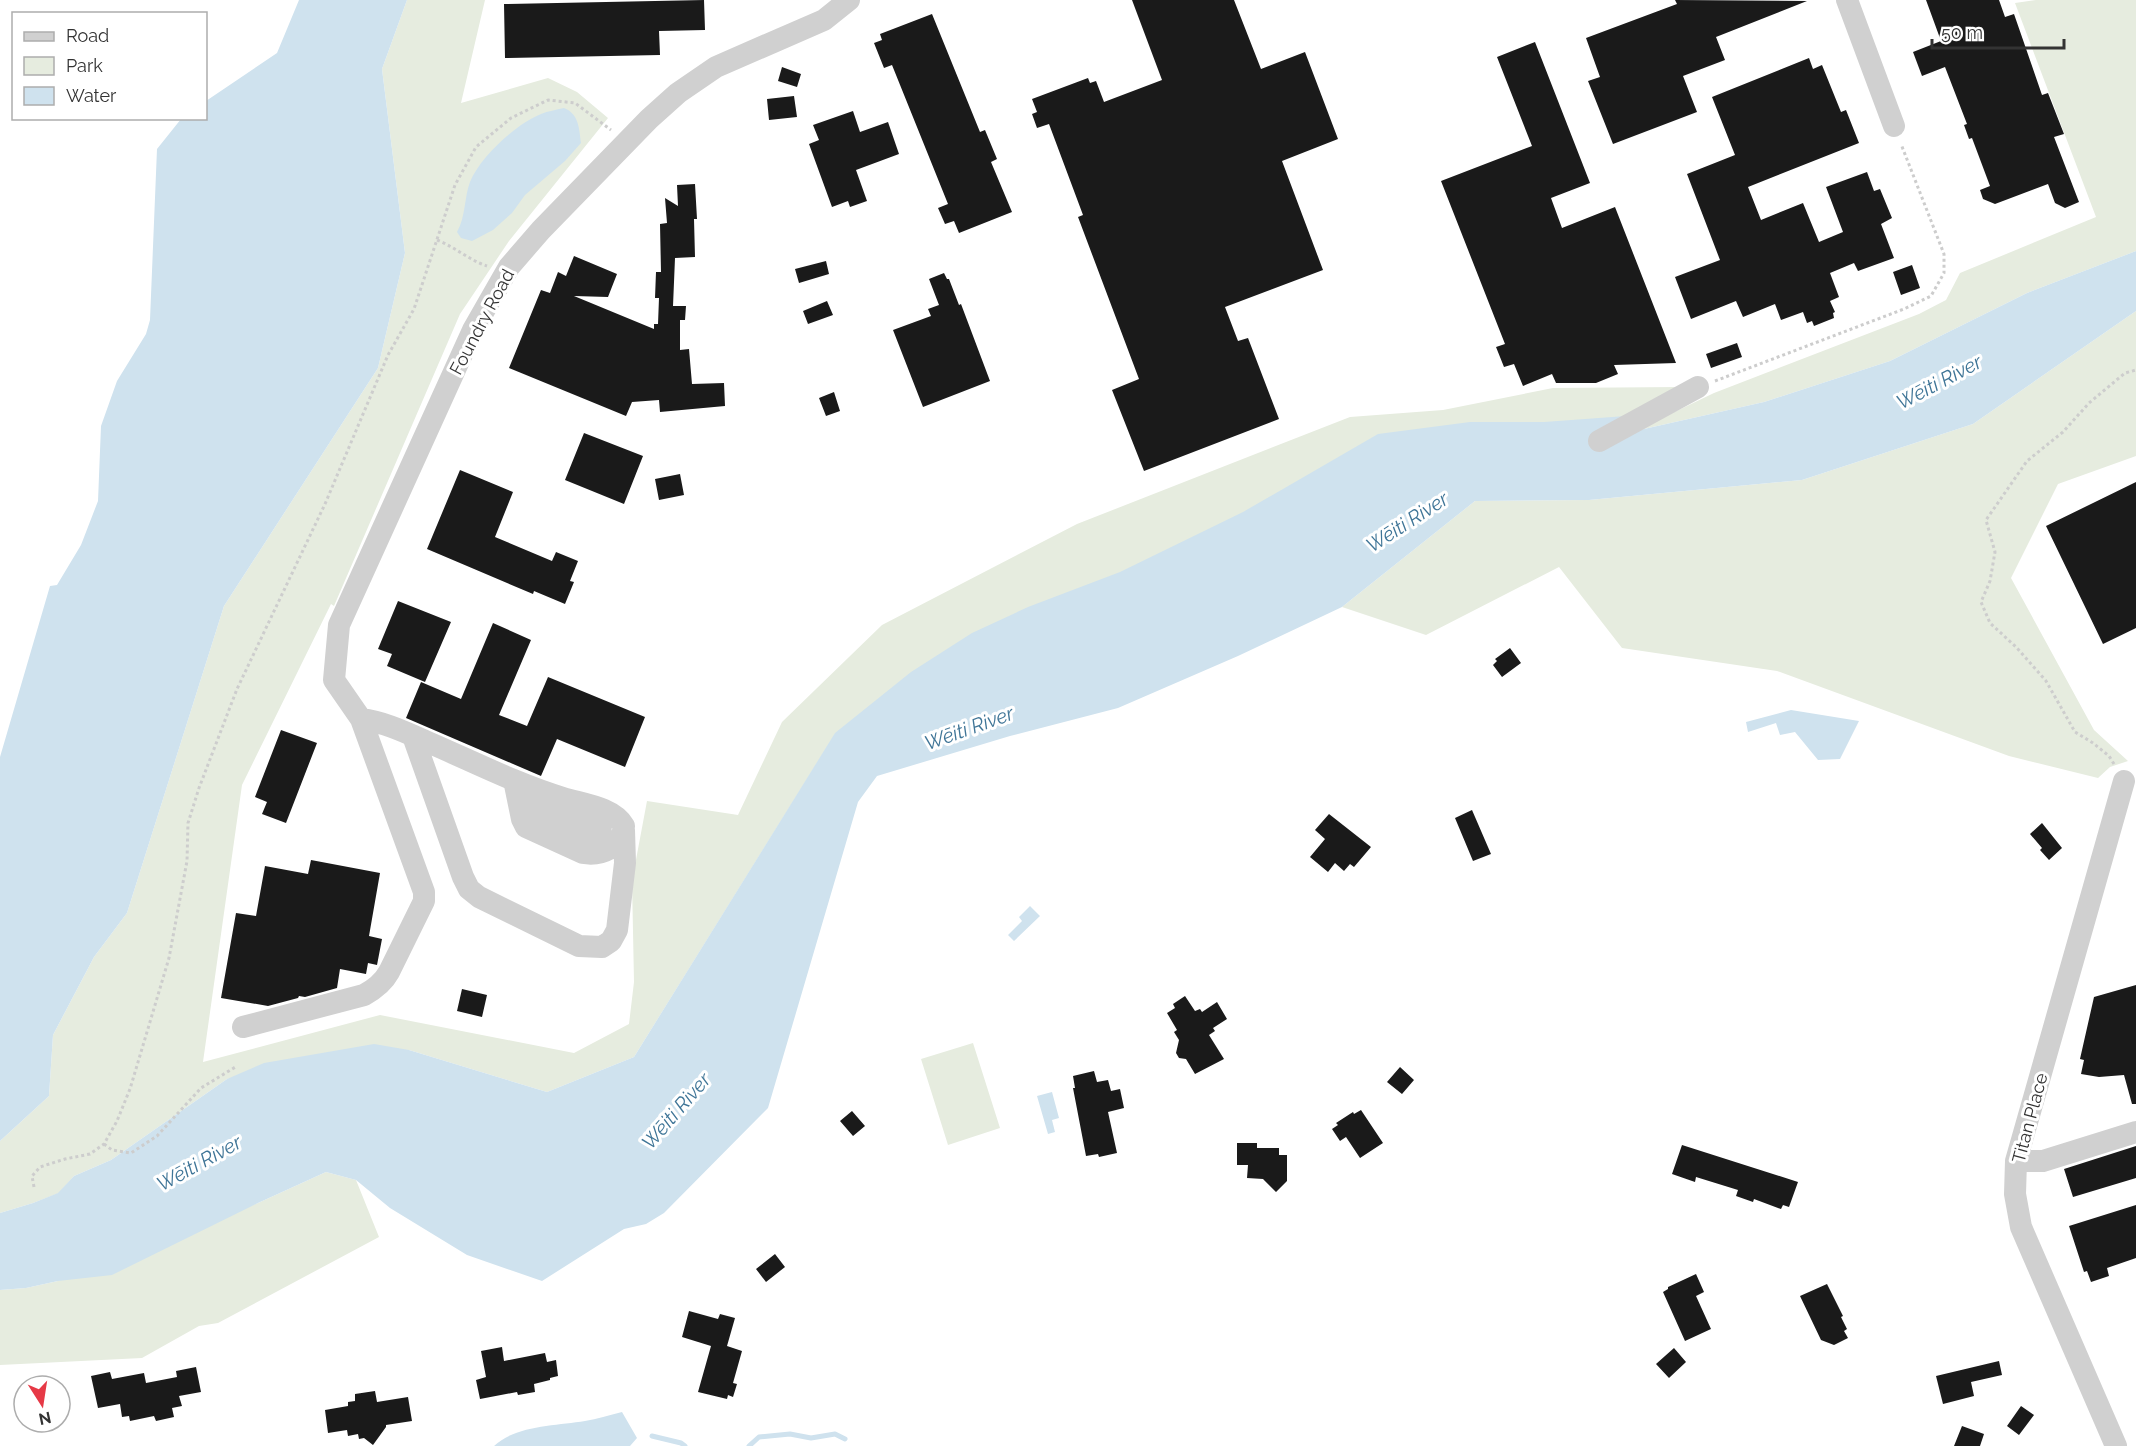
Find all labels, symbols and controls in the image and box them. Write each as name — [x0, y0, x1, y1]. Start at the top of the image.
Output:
legend — [12, 12, 207, 120]
scale bar — [1932, 12, 2064, 50]
text: 50 m — [1941, 22, 1983, 43]
text: Road — [66, 25, 109, 46]
text: Park — [66, 55, 103, 76]
text: Water — [66, 85, 117, 106]
street label: Foundry Road — [445, 265, 518, 378]
water label: Wēiti River — [1892, 349, 1987, 414]
water label: Wēiti River — [1361, 486, 1454, 557]
water label: Wēiti River — [921, 700, 1018, 755]
water label: Wēiti River — [636, 1067, 716, 1154]
street label: Titan Place — [2007, 1070, 2052, 1165]
water label: Wēiti River — [152, 1129, 247, 1196]
north arrow — [12, 1374, 72, 1434]
text: N — [37, 1408, 53, 1429]

